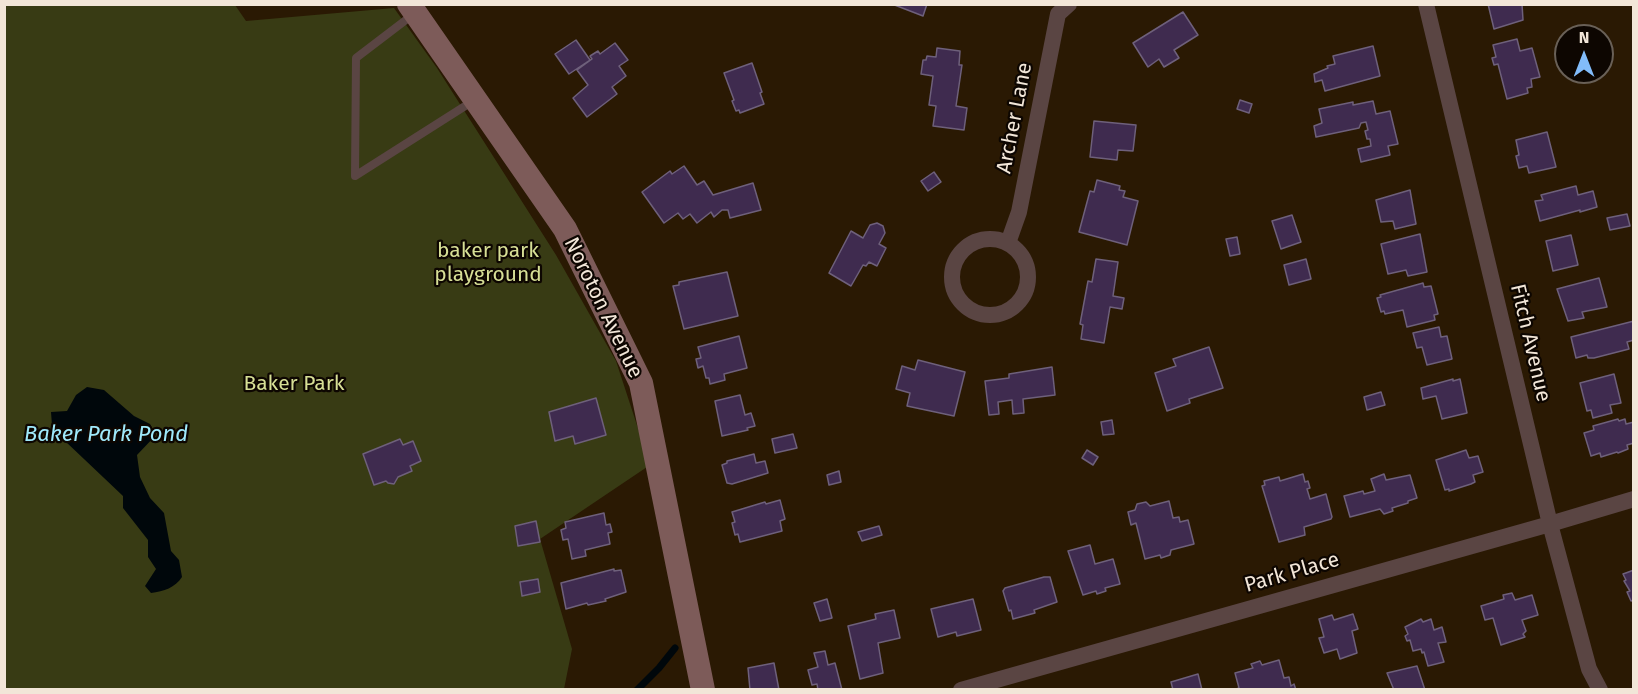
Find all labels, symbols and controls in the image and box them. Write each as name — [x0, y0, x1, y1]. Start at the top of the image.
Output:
north arrow — [1554, 24, 1614, 84]
text: N — [1579, 28, 1589, 47]
street label: Archer Lane — [992, 60, 1038, 176]
street label: Noroton Avenue — [558, 234, 648, 382]
park label: baker park playground — [434, 238, 542, 288]
street label: Fitch Avenue — [1504, 282, 1556, 404]
park label: Baker Park — [243, 371, 345, 397]
water label: Baker Park Pond — [24, 422, 188, 448]
street label: Park Place — [1242, 547, 1342, 599]

